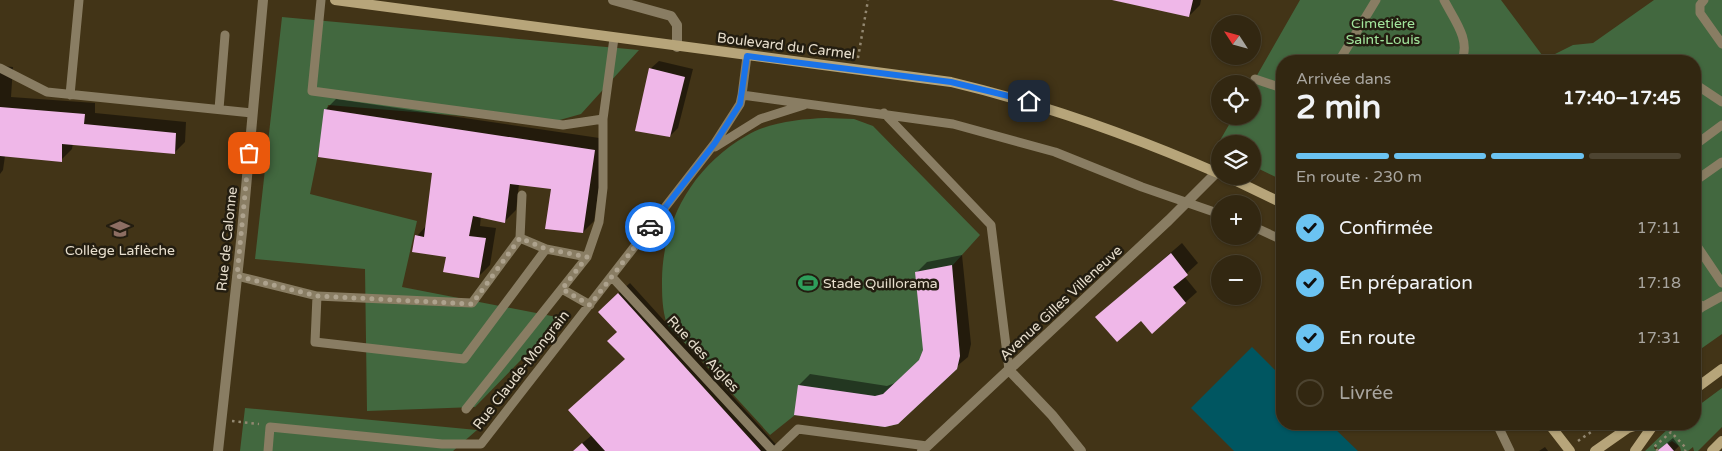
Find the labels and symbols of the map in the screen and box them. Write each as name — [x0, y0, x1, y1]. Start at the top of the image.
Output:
north arrow — [1211, 15, 1261, 65]
park label: Cimetière Saint-Louis — [1346, 15, 1421, 48]
street label: Boulevard du Carmel — [716, 29, 856, 63]
pin — [1008, 80, 1050, 122]
pin — [228, 132, 270, 174]
street label: Rue de Calonne — [213, 186, 241, 292]
courier — [625, 202, 675, 252]
school or university icon: Collège Laflèche — [109, 218, 131, 240]
place label: Collège Laflèche — [65, 242, 175, 259]
street label: Avenue Gilles Villeneuve — [996, 242, 1126, 364]
sports icon: Stade Quillorama — [797, 272, 819, 294]
place label: Stade Quillorama — [823, 275, 938, 292]
street label: Rue Claude-Mongrain — [469, 307, 573, 433]
street label: Rue des Aigles — [663, 312, 743, 396]

